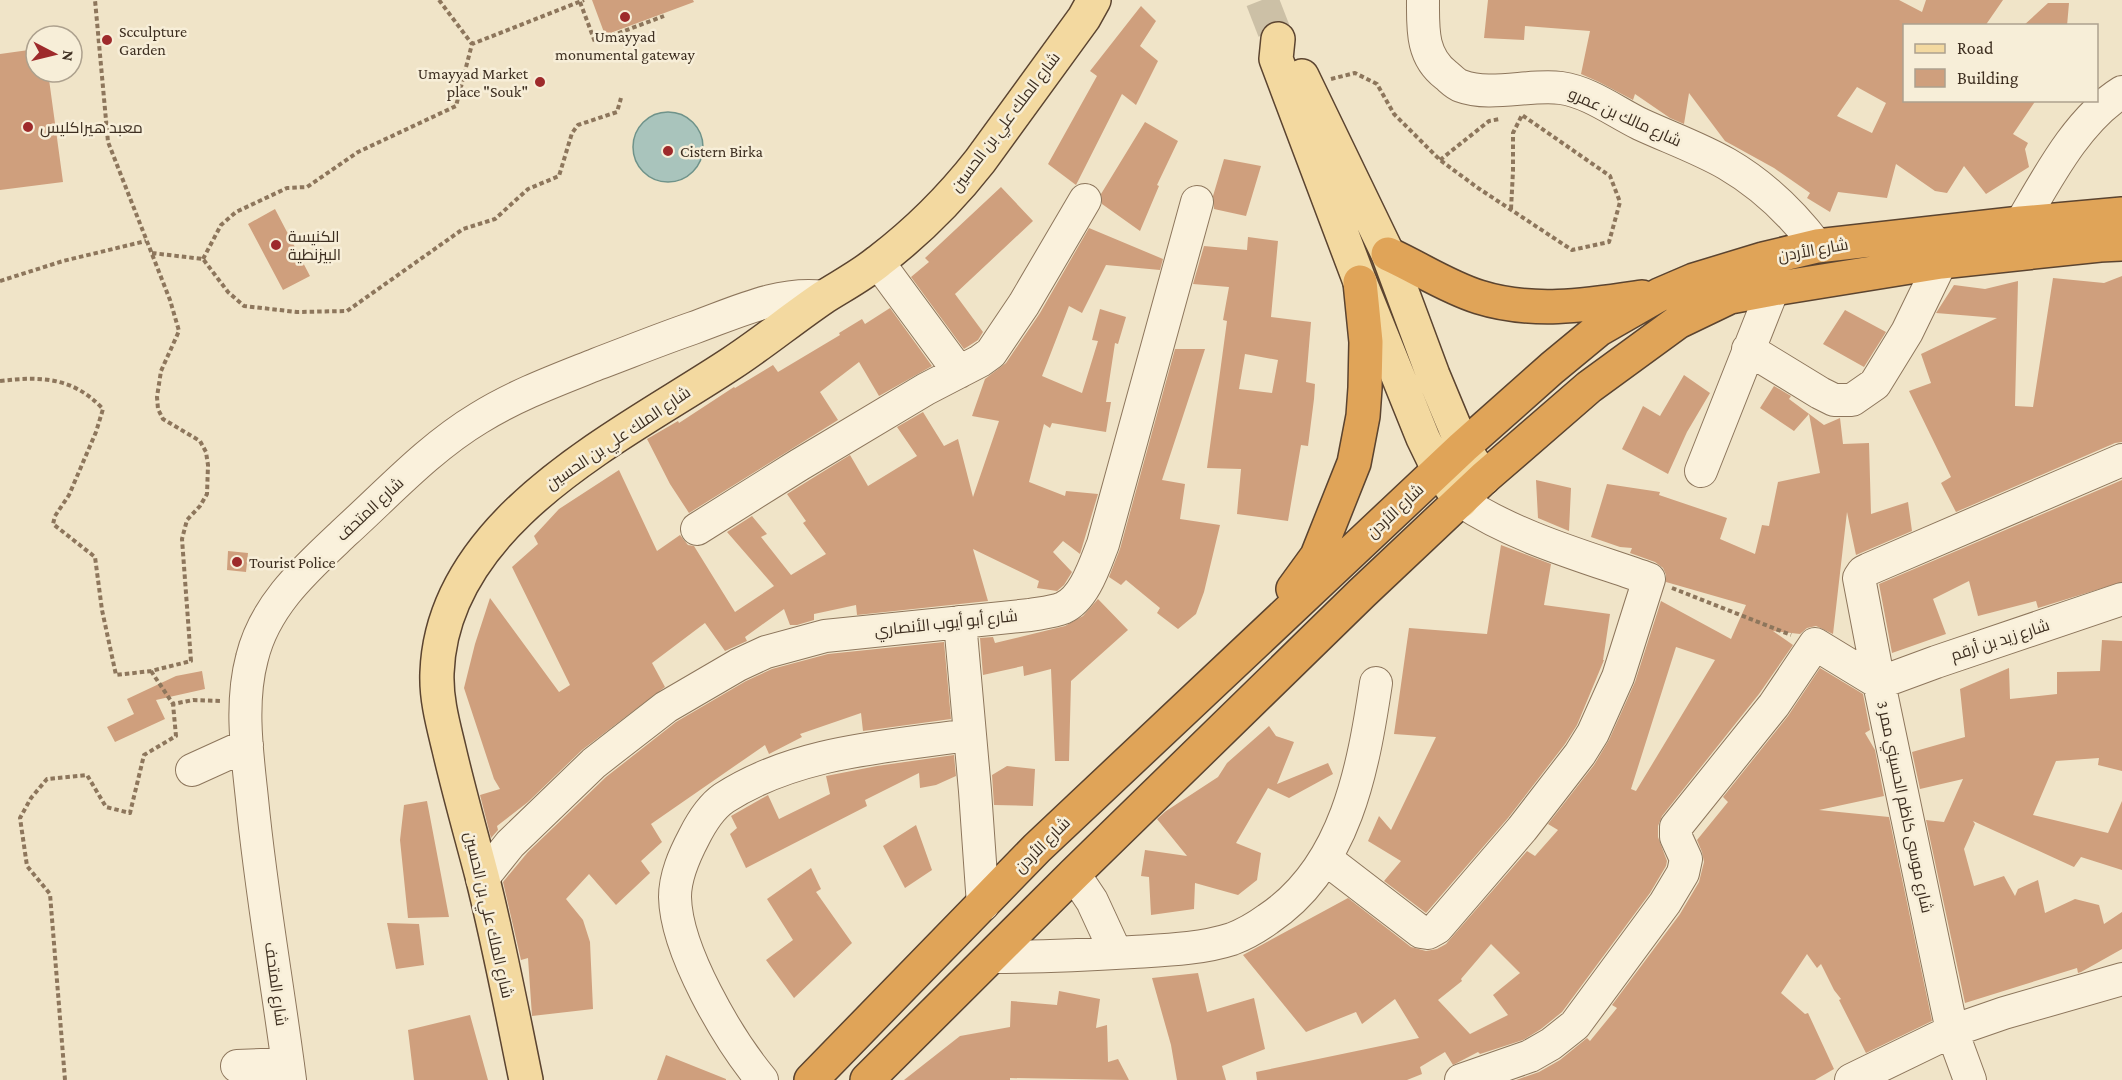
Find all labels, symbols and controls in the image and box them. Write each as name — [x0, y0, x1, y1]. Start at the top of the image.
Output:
marker: Umayyad monumental gateway — [618, 10, 632, 24]
place label: Scculpture Garden — [119, 23, 187, 58]
north arrow — [24, 24, 84, 84]
legend — [1903, 24, 2098, 102]
place label: Umayyad monumental gateway — [555, 28, 696, 64]
marker: Scculpture Garden — [100, 33, 114, 47]
text: Road — [1957, 38, 1994, 58]
text: N — [59, 49, 77, 62]
street label: شارع الملك علي بن الحسين — [947, 49, 1067, 198]
place label: Umayyad Market place "Souk" — [418, 65, 529, 101]
text: Building — [1957, 68, 2019, 88]
marker: Umayyad Market place "Souk" — [533, 75, 547, 89]
street label: شارع مالك بن عمرو — [1565, 84, 1684, 152]
place label: معبد هيراكليس — [40, 119, 143, 138]
marker: معبد هيراكليس — [21, 120, 35, 134]
place label: Cistern Birka — [680, 143, 763, 160]
marker: Cistern Birka — [661, 144, 675, 158]
place label: الكنيسة البيزنطية — [288, 228, 341, 264]
street label: شارع الأردن — [1776, 235, 1850, 268]
marker: الكنيسة البيزنطية — [269, 238, 283, 252]
street label: شارع الملك علي بن الحسين — [543, 383, 696, 497]
street label: شارع المتحف — [333, 474, 409, 546]
street label: شارع الأردن — [1363, 481, 1429, 544]
place label: Tourist Police — [249, 554, 336, 571]
marker: Tourist Police — [230, 555, 244, 569]
street label: شارع أبو أيوب الأنصاري — [873, 606, 1019, 644]
street label: شارع زيد بن أرقم — [1948, 615, 2052, 667]
street label: شارع موسى كاظم الحسيني ممر 3 — [1869, 699, 1936, 916]
street label: شارع الأردن — [1011, 814, 1075, 878]
street label: شارع الملك علي بن الحسين — [457, 830, 516, 1001]
street label: شارع المتحف — [259, 941, 290, 1028]

